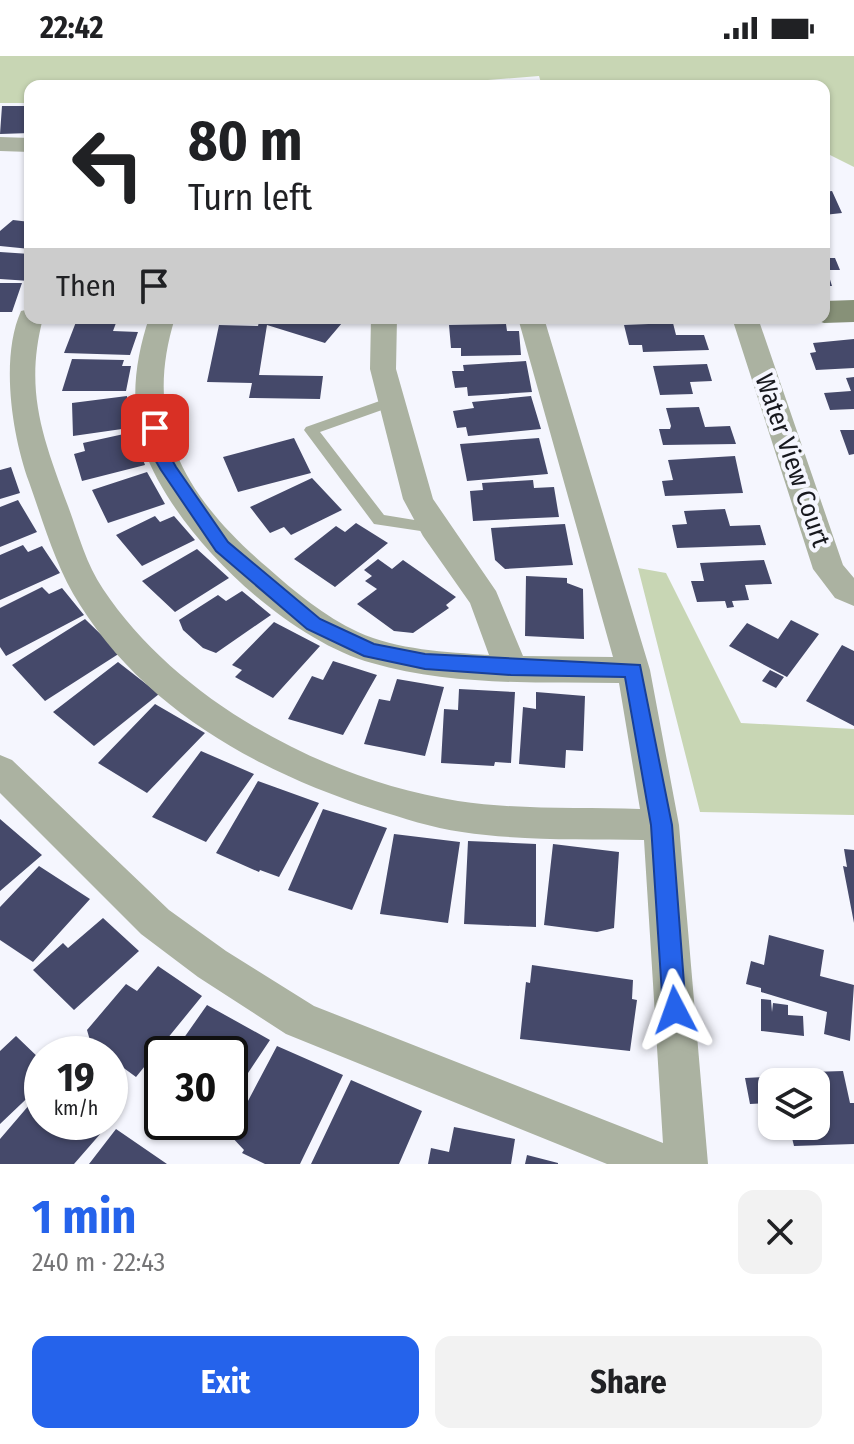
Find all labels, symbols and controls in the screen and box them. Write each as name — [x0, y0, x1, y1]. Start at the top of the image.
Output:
text: 22:42 — [40, 10, 103, 46]
text: 80 m — [188, 108, 303, 175]
icon: left — [56, 112, 160, 216]
text: Turn left — [188, 176, 312, 220]
icon: arrive — [132, 264, 176, 308]
text: Then — [56, 268, 116, 304]
street label: Water View Court — [748, 370, 837, 551]
pin — [121, 394, 189, 462]
icon: arrive — [133, 406, 177, 450]
position arrow — [633, 968, 717, 1052]
speed limit sign: 30 — [144, 1036, 248, 1140]
text: 19 — [57, 1054, 95, 1102]
map controls — [758, 1068, 830, 1140]
button: layers — [758, 1068, 830, 1140]
text: km/h — [54, 1096, 98, 1120]
text: 1 min — [32, 1188, 137, 1246]
button: close — [738, 1190, 822, 1274]
text: 240 m · 22:43 — [32, 1247, 165, 1278]
button: Exit — [32, 1336, 419, 1428]
button: Share — [435, 1336, 822, 1428]

